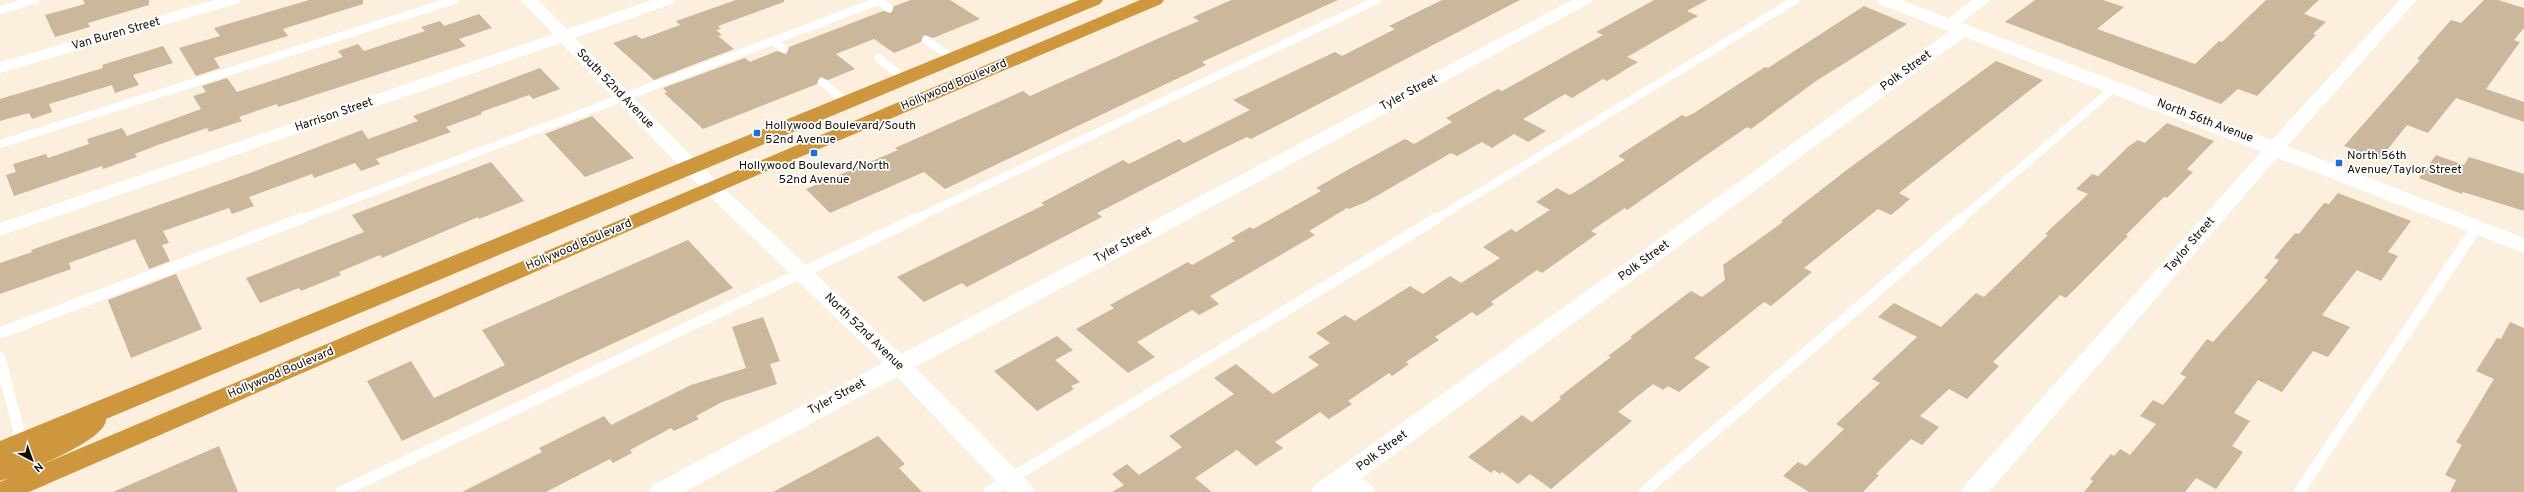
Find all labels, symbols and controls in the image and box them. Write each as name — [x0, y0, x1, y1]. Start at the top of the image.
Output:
street label: Van Buren Street — [70, 14, 162, 54]
street label: South 52nd Avenue — [573, 46, 657, 132]
street label: Polk Street — [1877, 47, 1935, 95]
street label: Hollywood Boulevard — [898, 55, 1010, 115]
street label: Tyler Street — [1377, 71, 1441, 115]
street label: Harrison Street — [293, 94, 375, 136]
street label: North 56th Avenue — [2155, 95, 2255, 147]
place label: Hollywood Boulevard/South 52nd Avenue — [765, 118, 916, 148]
marker: Hollywood Boulevard/South 52nd Avenue — [752, 128, 762, 138]
marker: Hollywood Boulevard/North 52nd Avenue — [809, 148, 819, 158]
place label: North 56th Avenue/Taylor Street — [2347, 148, 2462, 178]
place label: Hollywood Boulevard/North 52nd Avenue — [739, 158, 889, 188]
marker: North 56th Avenue/Taylor Street — [2334, 158, 2344, 168]
street label: Taylor Street — [2161, 214, 2219, 276]
street label: Hollywood Boulevard — [523, 215, 635, 275]
street label: Tyler Street — [1091, 223, 1155, 267]
street label: Polk Street — [1615, 237, 1673, 285]
street label: North 52nd Avenue — [821, 290, 907, 374]
street label: Hollywood Boulevard — [225, 343, 337, 403]
street label: Tyler Street — [805, 375, 869, 419]
street label: Polk Street — [1353, 427, 1411, 475]
north arrow — [12, 440, 52, 480]
text: N — [30, 459, 45, 475]

